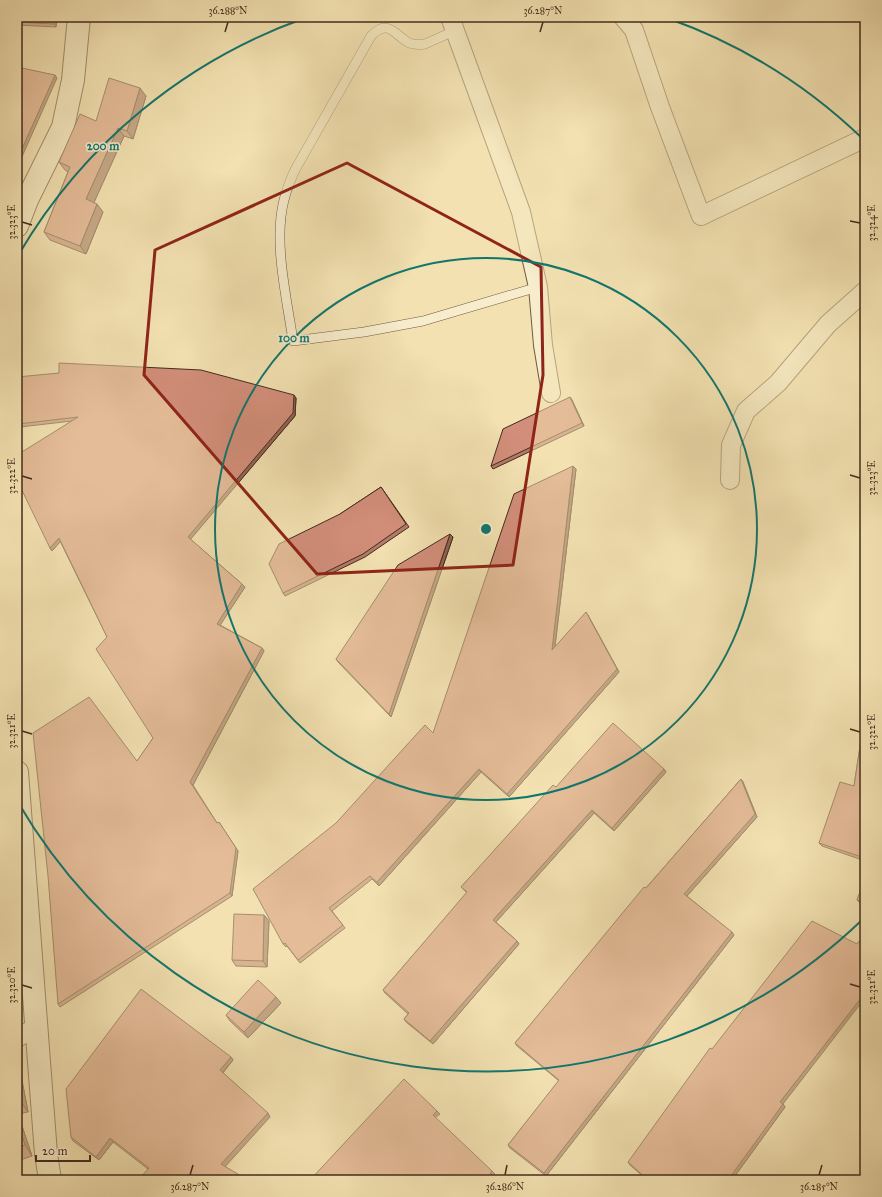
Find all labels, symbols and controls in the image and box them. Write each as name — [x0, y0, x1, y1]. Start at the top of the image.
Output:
text: 36.288°N — [209, 5, 248, 17]
text: 36.287°N — [524, 5, 563, 17]
text: 200 m — [87, 139, 120, 153]
text: 32.323°E — [6, 205, 18, 239]
text: 32.324°E — [866, 205, 878, 241]
text: 100 m — [278, 331, 311, 345]
text: 32.322°E — [6, 458, 18, 494]
text: 32.323°E — [866, 461, 878, 495]
centre of rings — [479, 522, 493, 536]
text: 32.321°E — [6, 714, 18, 748]
text: 32.322°E — [866, 714, 878, 750]
text: 32.320°E — [6, 967, 18, 1003]
text: 32.321°E — [866, 970, 878, 1004]
scale bar — [36, 1137, 90, 1163]
text: 20 m — [42, 1144, 68, 1158]
text: 36.287°N — [171, 1181, 210, 1193]
text: 36.286°N — [486, 1181, 525, 1193]
text: 36.285°N — [800, 1181, 839, 1193]

